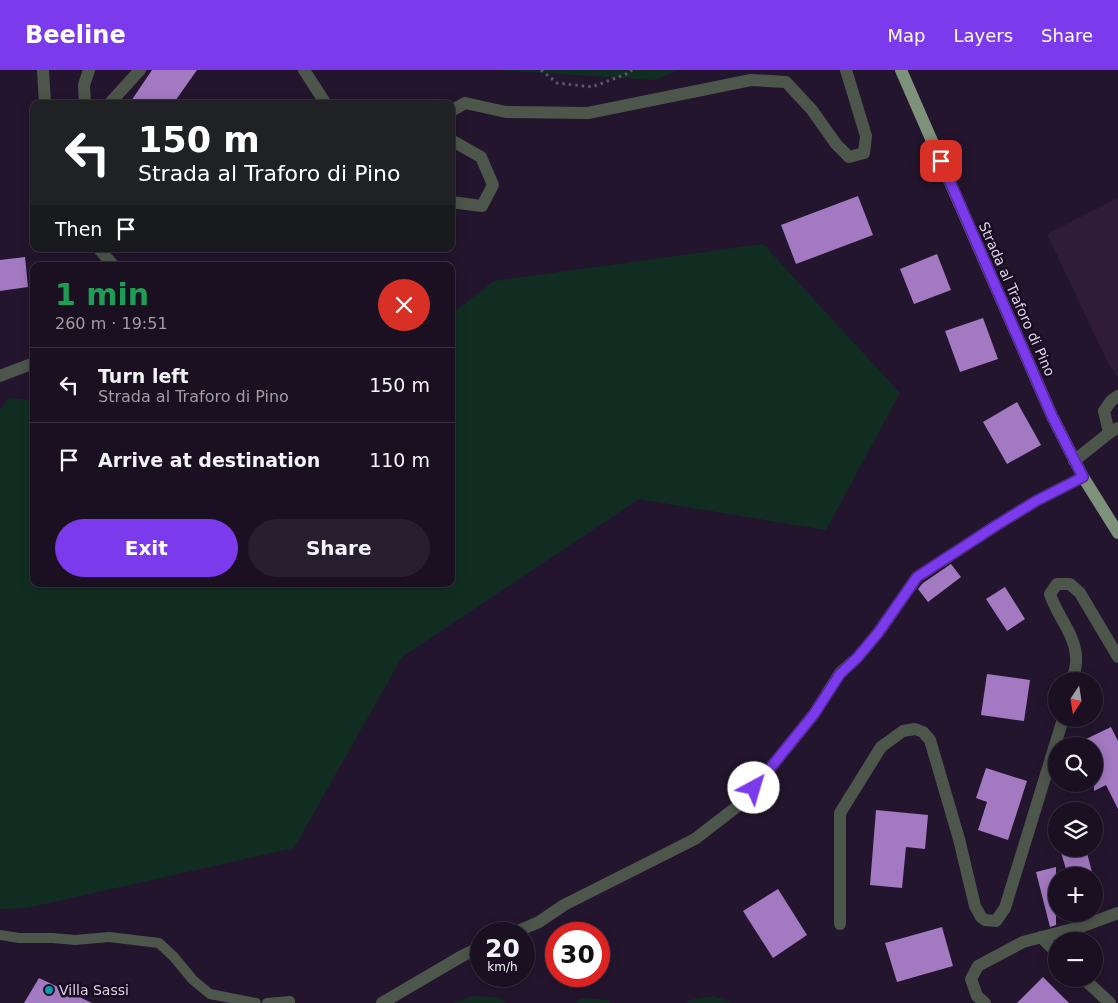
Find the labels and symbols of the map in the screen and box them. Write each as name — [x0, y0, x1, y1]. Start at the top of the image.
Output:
pin — [920, 140, 962, 182]
street label: Strada al Traforo di Pino — [976, 219, 1058, 379]
north arrow — [1048, 672, 1102, 728]
position arrow — [727, 761, 779, 813]
speed limit sign: 30 — [545, 922, 610, 987]
place label: Villa Sassi — [59, 982, 129, 998]
marker: Villa Sassi — [43, 984, 55, 996]

